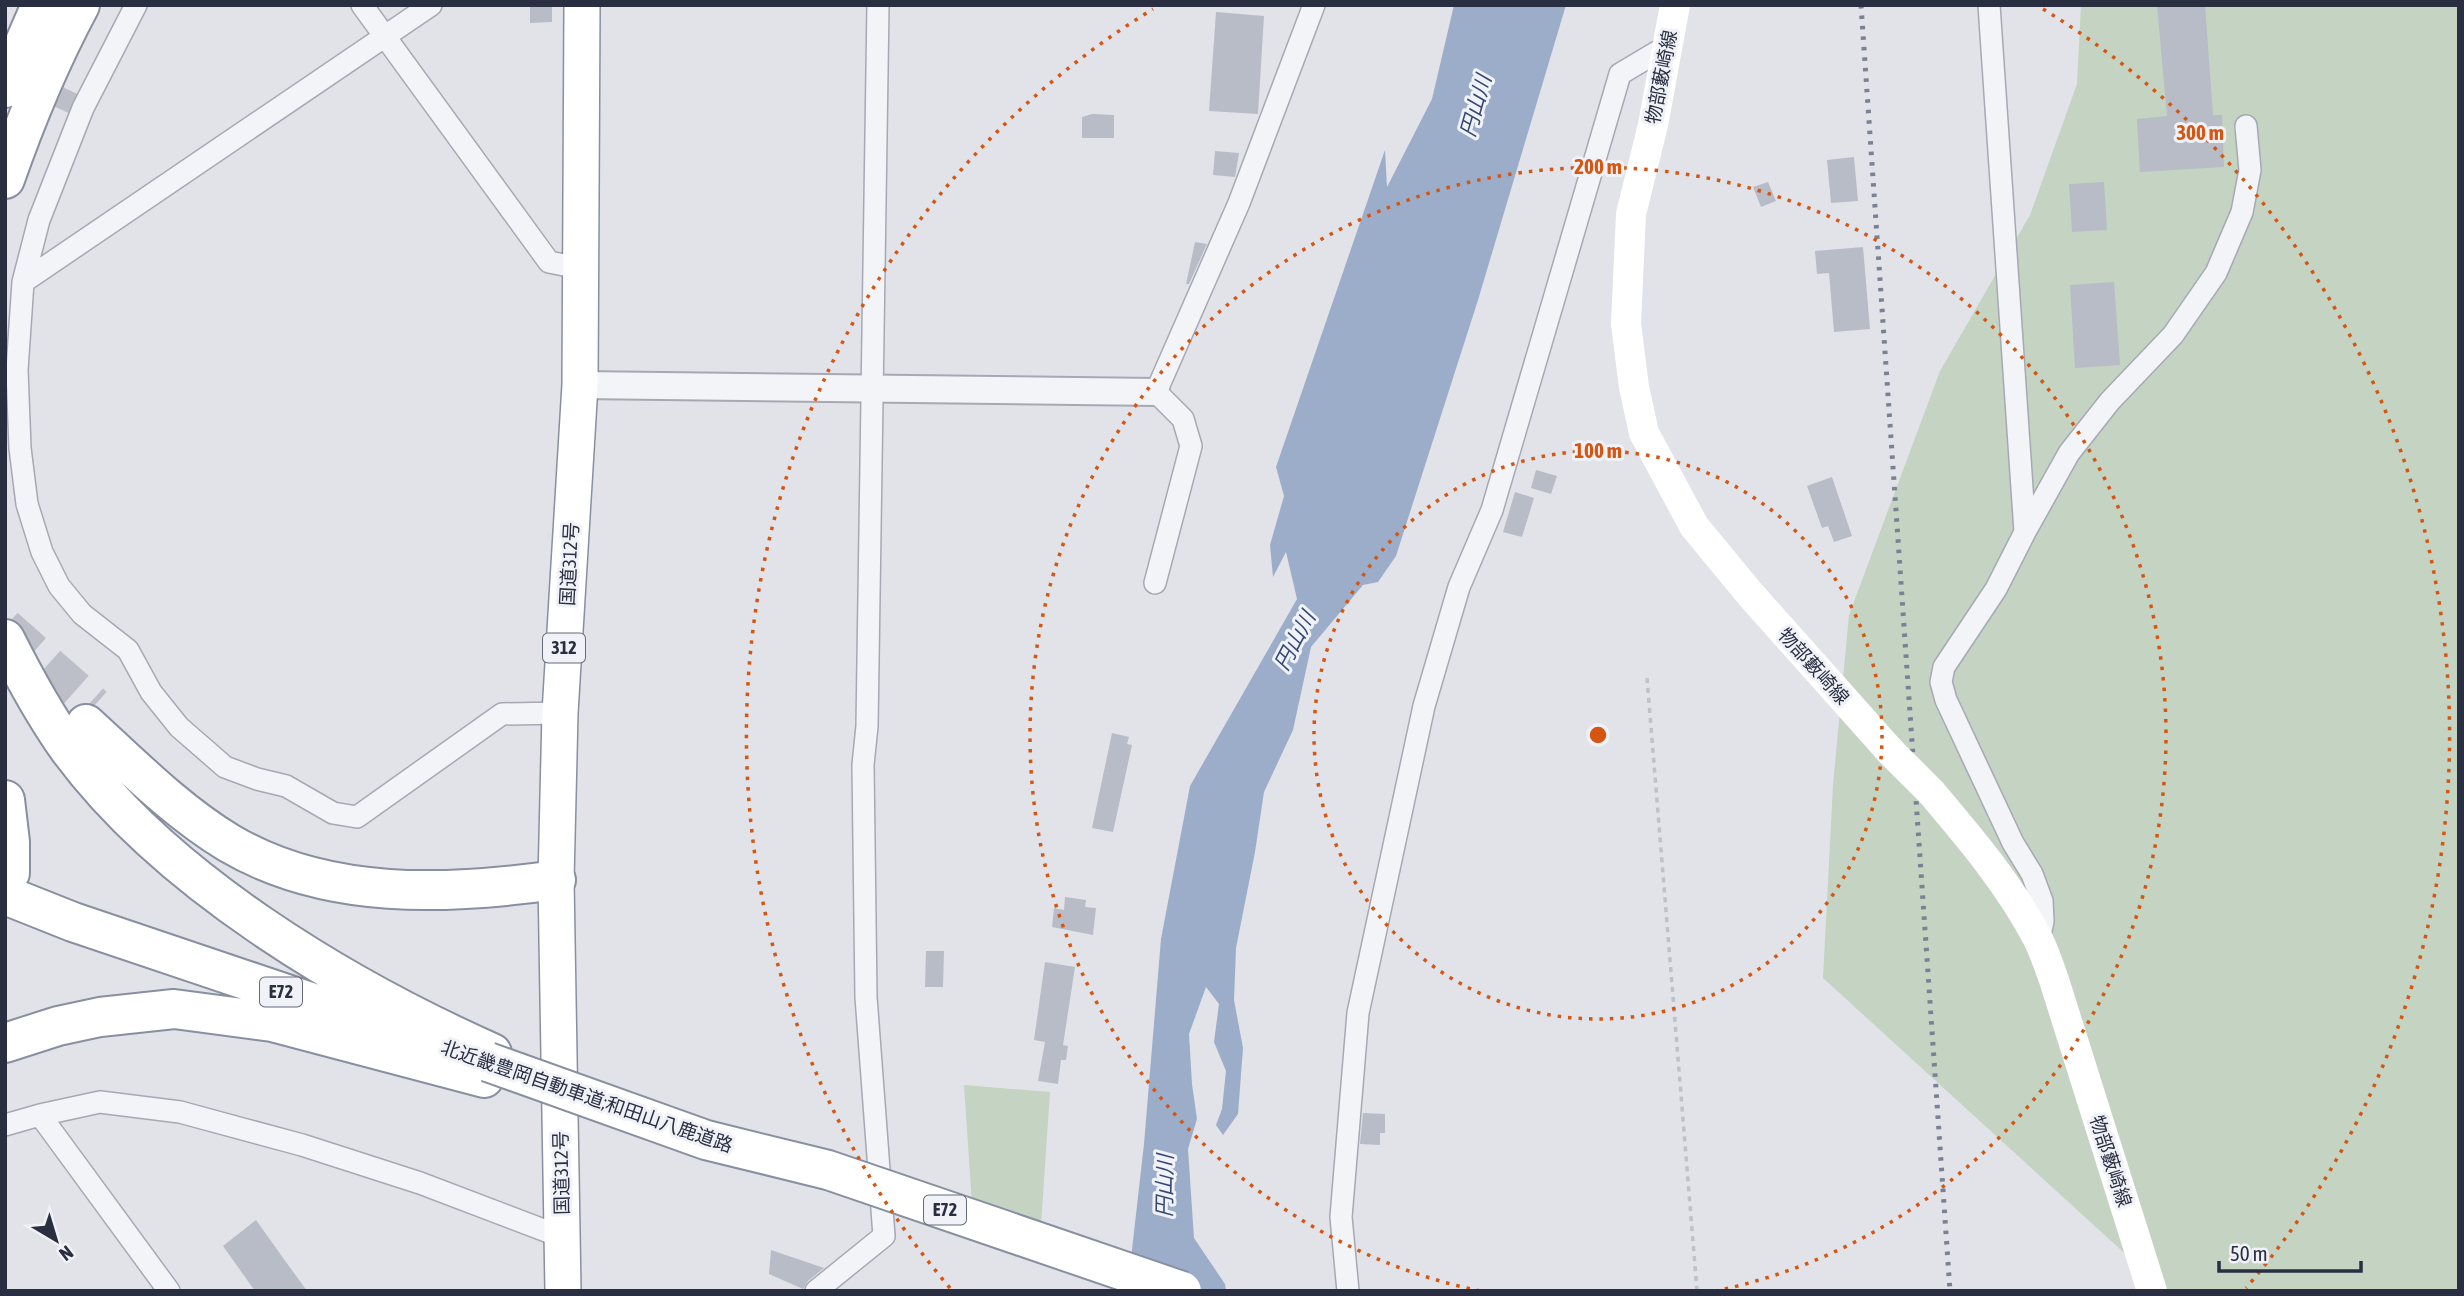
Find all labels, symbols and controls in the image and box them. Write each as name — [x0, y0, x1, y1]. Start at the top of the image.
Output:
street label: 物部藪崎線 — [1641, 28, 1681, 126]
water label: 円山川 — [1455, 70, 1496, 139]
text: 300 m — [2176, 120, 2224, 144]
text: 200 m — [1574, 154, 1622, 178]
text: 100 m — [1574, 438, 1622, 462]
street label: 国道312号 — [556, 522, 582, 606]
water label: 円山川 — [1269, 605, 1320, 674]
street label: 物部藪崎線 — [1774, 623, 1854, 709]
road number: 312 — [543, 634, 585, 662]
centre of rings — [1586, 723, 1610, 747]
road number: E72 — [260, 978, 302, 1007]
street label: 北近畿豊岡自動車道;和田山八鹿道路 — [438, 1036, 736, 1156]
street label: 物部藪崎線 — [2086, 1112, 2136, 1210]
street label: 国道312号 — [549, 1131, 573, 1215]
water label: 円山川 — [1151, 1152, 1177, 1218]
road number: E72 — [924, 1196, 966, 1224]
north arrow — [21, 1205, 91, 1275]
scale bar — [2219, 1230, 2361, 1274]
text: N — [55, 1241, 78, 1266]
text: 50 m — [2230, 1241, 2268, 1265]

